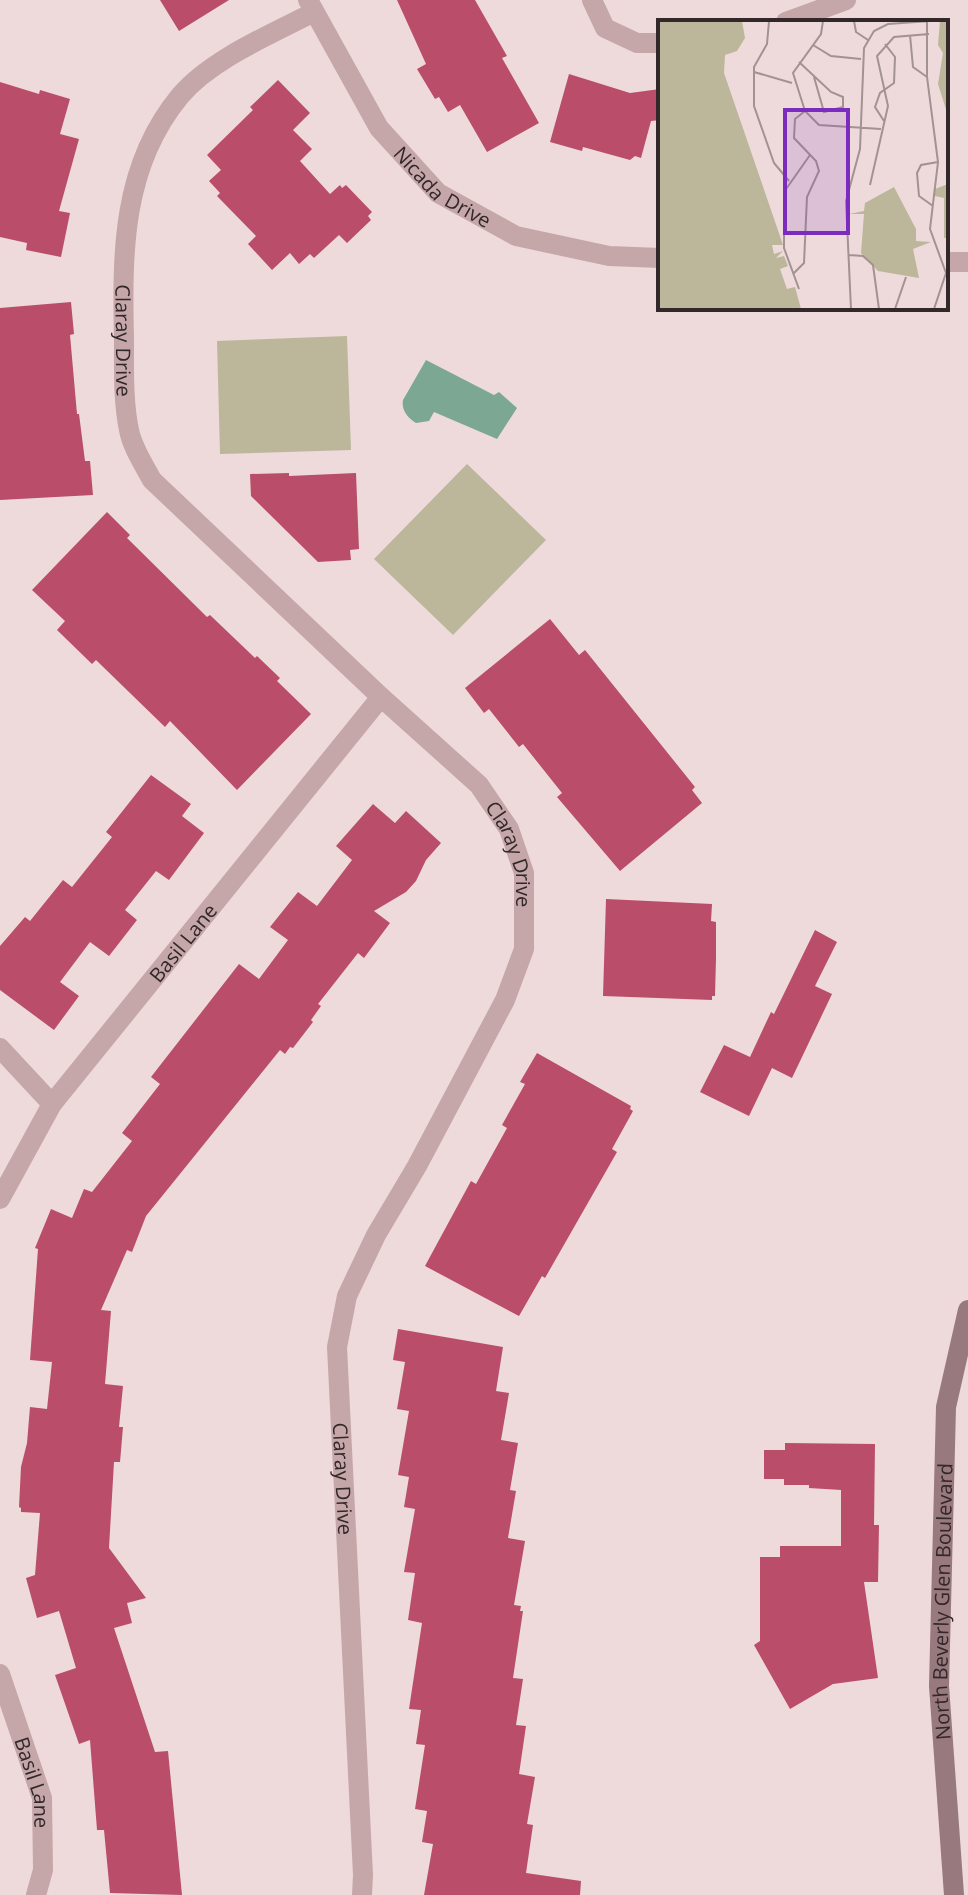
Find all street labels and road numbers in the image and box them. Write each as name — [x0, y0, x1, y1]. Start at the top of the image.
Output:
street label: Nicada Drive — [388, 140, 496, 233]
street label: Claray Drive — [110, 284, 138, 397]
street label: Claray Drive — [480, 795, 538, 907]
street label: Basil Lane — [143, 897, 223, 988]
street label: Claray Drive — [327, 1422, 360, 1535]
street label: North Beverly Glen Boulevard — [925, 1463, 958, 1741]
street label: Basil Lane — [9, 1733, 56, 1828]

